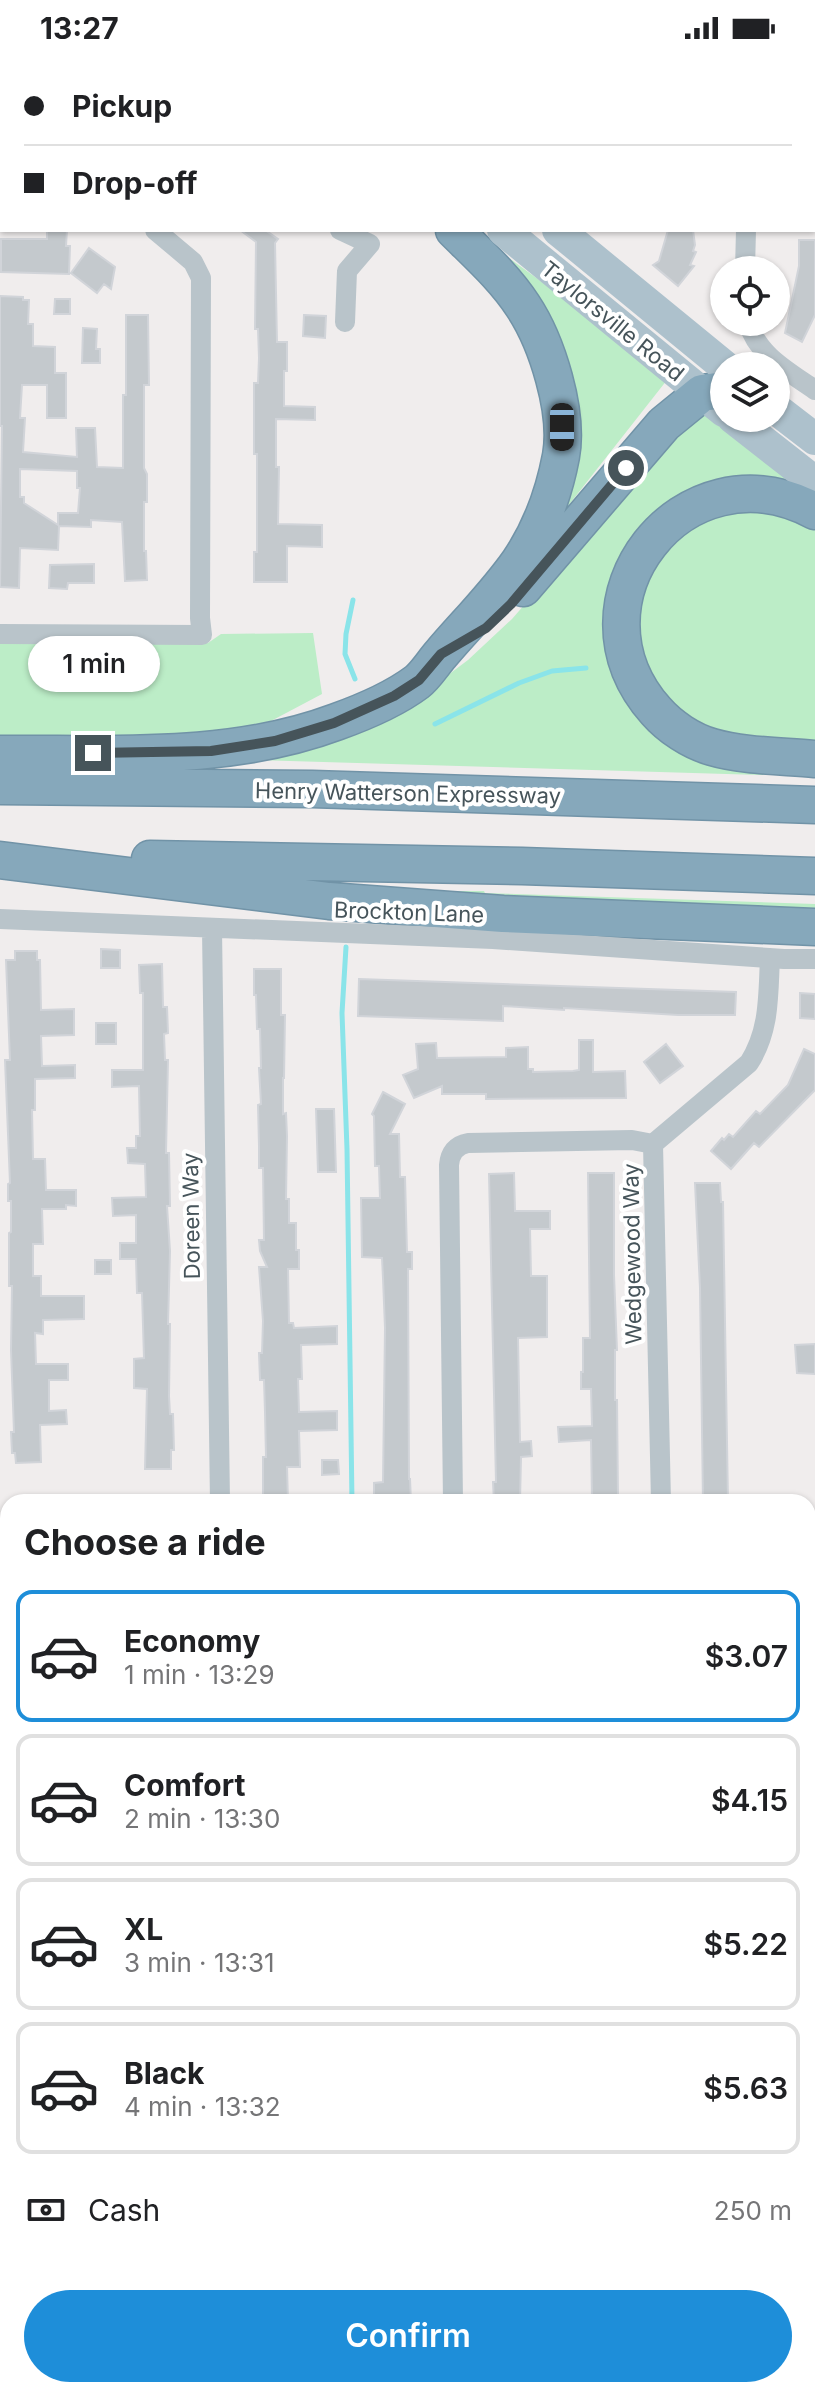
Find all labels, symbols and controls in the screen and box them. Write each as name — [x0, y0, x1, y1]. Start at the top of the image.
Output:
text: 13:27 — [40, 10, 119, 46]
text: Pickup — [72, 88, 172, 124]
text: Drop-off — [72, 165, 198, 201]
street label: Taylorsville Road — [536, 256, 690, 386]
map controls — [710, 256, 790, 432]
button: locate — [710, 256, 790, 336]
button: layers — [710, 352, 790, 432]
car — [550, 403, 574, 451]
route start — [608, 450, 644, 486]
callout: 1 min — [27, 637, 159, 693]
text: 1 min — [62, 648, 126, 679]
route end — [75, 735, 111, 771]
street label: Henry Watterson Expressway — [255, 777, 561, 809]
street label: Brockton Lane — [334, 896, 484, 928]
street label: Doreen Way — [177, 1152, 205, 1280]
street label: Wedgewood Way — [617, 1163, 647, 1345]
text: Choose a ride — [24, 1520, 266, 1564]
icon: car — [28, 1620, 100, 1692]
text: Economy — [124, 1623, 260, 1659]
text: $3.07 — [705, 1638, 788, 1674]
text: 1 min · 13:29 — [124, 1659, 275, 1690]
icon: car — [28, 1764, 100, 1836]
text: Comfort — [124, 1767, 245, 1803]
text: $4.15 — [711, 1782, 788, 1818]
text: 2 min · 13:30 — [124, 1803, 280, 1834]
icon: car — [28, 1908, 100, 1980]
text: XL — [124, 1911, 163, 1947]
text: $5.22 — [703, 1926, 788, 1962]
text: 3 min · 13:31 — [124, 1947, 275, 1978]
icon: car — [28, 2052, 100, 2124]
text: Black — [124, 2055, 204, 2091]
text: $5.63 — [703, 2070, 788, 2106]
text: 4 min · 13:32 — [124, 2091, 281, 2122]
icon: cash — [24, 2188, 68, 2232]
text: Cash — [88, 2192, 160, 2228]
text: 250 m — [714, 2195, 792, 2226]
button: Confirm — [24, 2290, 792, 2382]

